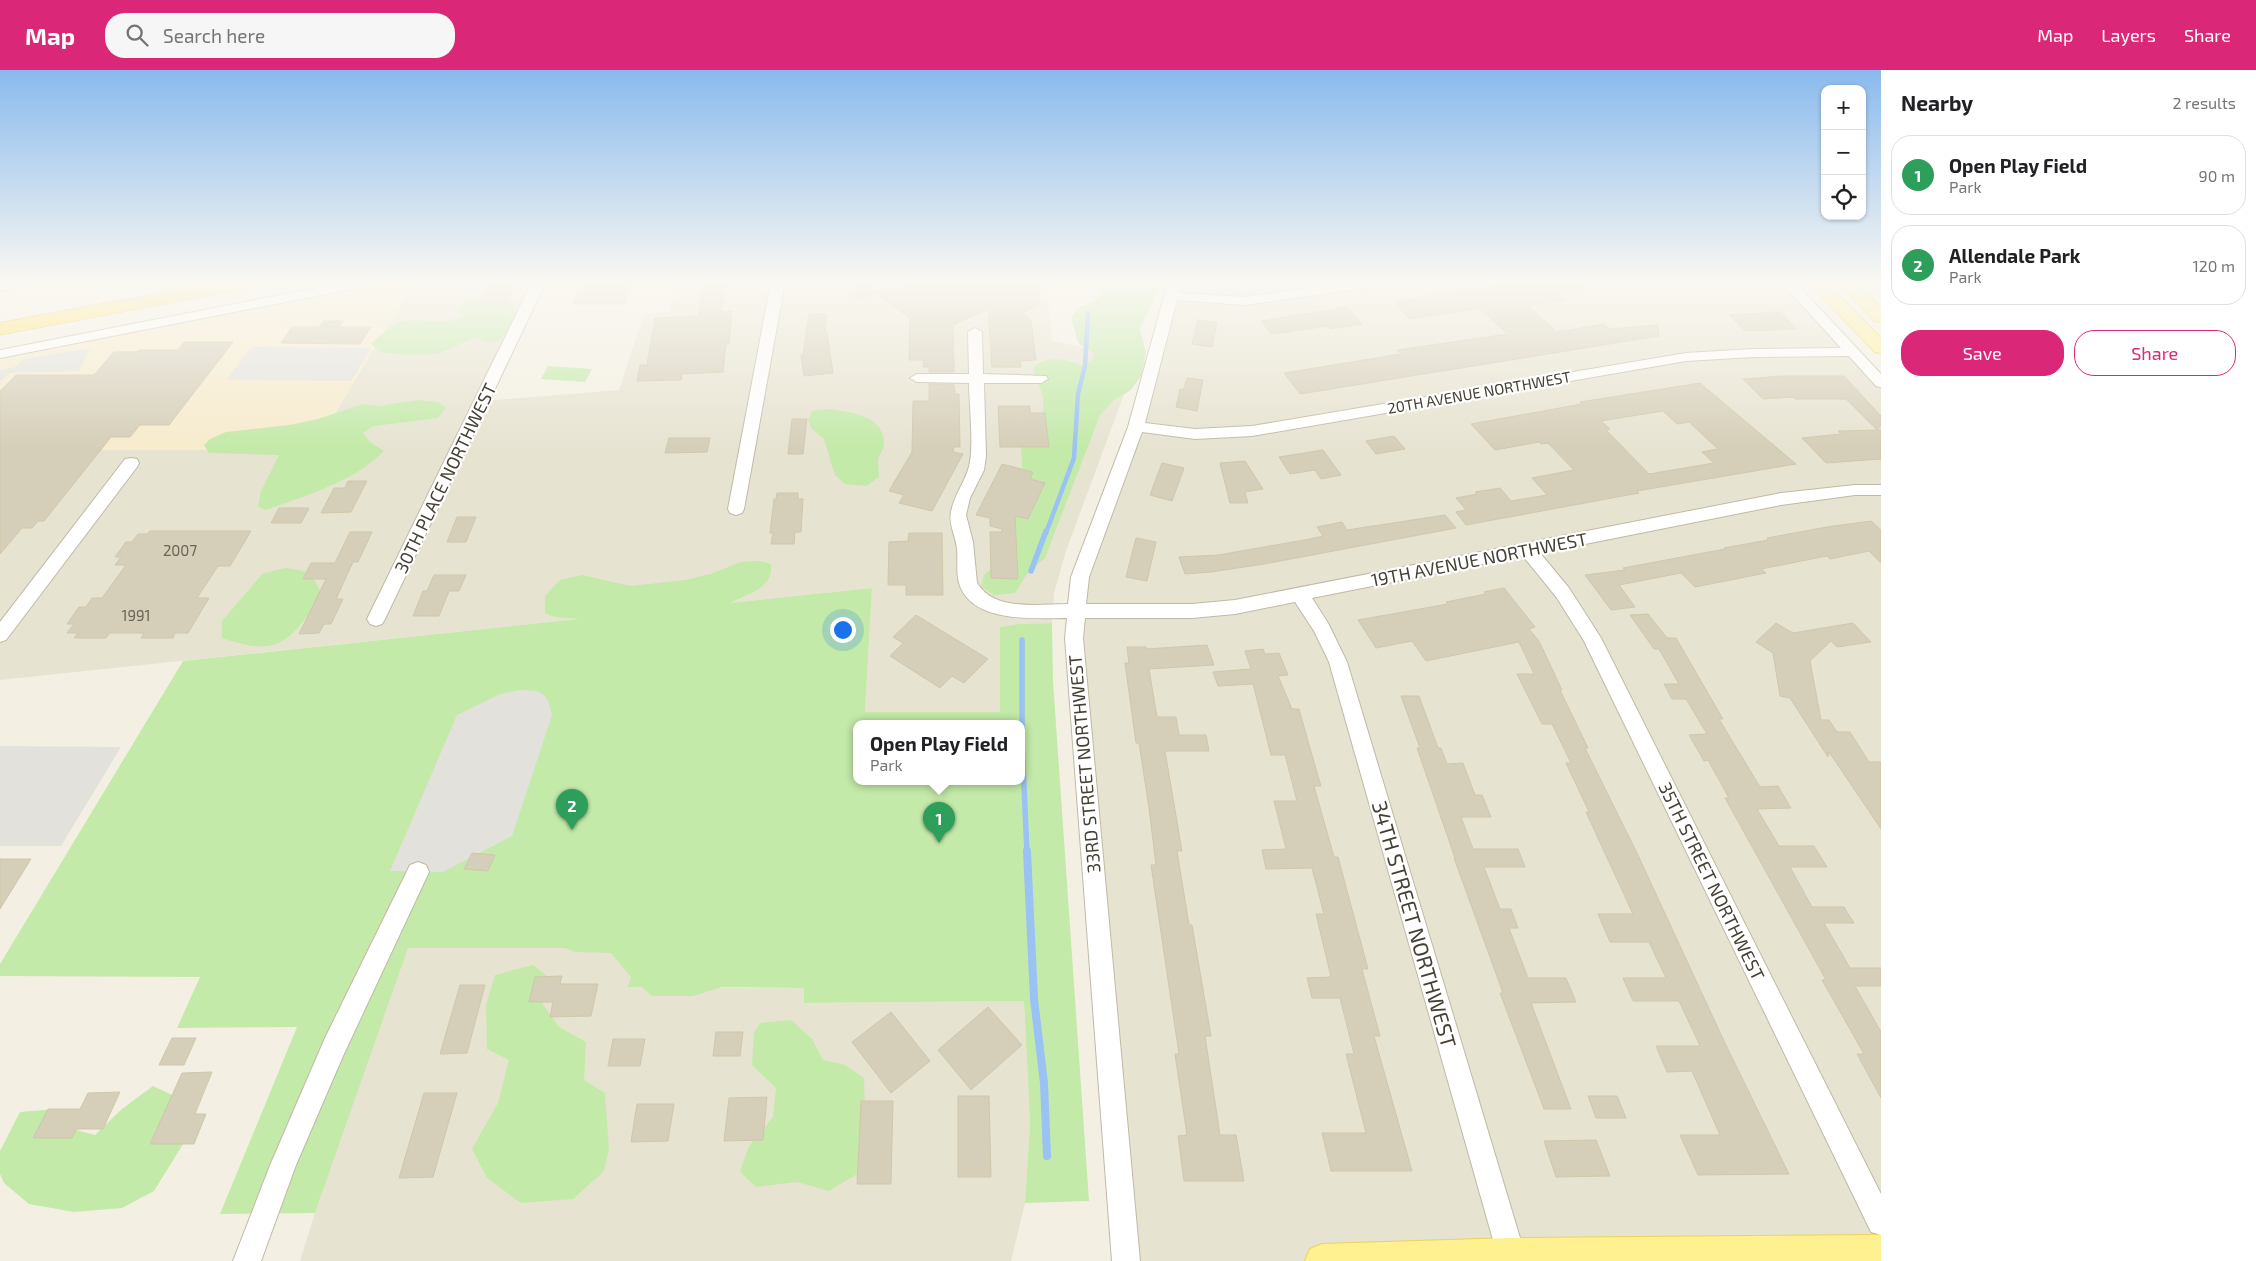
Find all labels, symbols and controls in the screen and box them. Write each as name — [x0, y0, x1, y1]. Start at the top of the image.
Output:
search box — [105, 13, 455, 58]
text: Map — [25, 21, 75, 50]
icon: search — [123, 21, 151, 49]
text: Search here — [163, 24, 265, 47]
text: Map — [2037, 24, 2073, 46]
text: Layers — [2101, 24, 2156, 46]
text: Share — [2184, 24, 2231, 46]
map controls — [1821, 85, 1866, 220]
button: + — [1821, 85, 1866, 130]
text: Nearby — [1901, 90, 1973, 115]
text: 2 results — [2173, 93, 2236, 112]
button: − — [1821, 130, 1866, 175]
text: Open Play Field — [1949, 154, 2087, 177]
text: 1 — [1915, 166, 1921, 185]
text: 90 m — [2199, 166, 2235, 185]
button: locate — [1821, 175, 1866, 220]
text: Park — [1949, 177, 1982, 196]
text: Allendale Park — [1949, 244, 2080, 267]
text: 2 — [1913, 256, 1923, 275]
text: 120 m — [2192, 256, 2235, 275]
text: Park — [1949, 267, 1982, 286]
button: Save — [1901, 330, 2064, 376]
button: Share — [2074, 330, 2236, 376]
street label: 20TH AVENUE NORTHWEST — [1386, 367, 1572, 417]
street label: 30TH PLACE NORTHWEST — [389, 379, 501, 577]
street label: 19TH AVENUE NORTHWEST — [1369, 527, 1589, 591]
house number: 2007 — [163, 541, 197, 559]
house number: 1991 — [121, 606, 151, 624]
your location — [830, 617, 856, 643]
street label: 33RD STREET NORTHWEST — [1063, 654, 1104, 874]
popup — [853, 720, 1025, 785]
text: Open Play Field — [870, 732, 1008, 755]
text: Park — [870, 755, 903, 774]
street label: 35TH STREET NORTHWEST — [1654, 778, 1770, 984]
pin: 2 — [556, 789, 588, 830]
street label: 34TH STREET NORTHWEST — [1368, 798, 1462, 1050]
pin: 1 — [923, 802, 955, 843]

